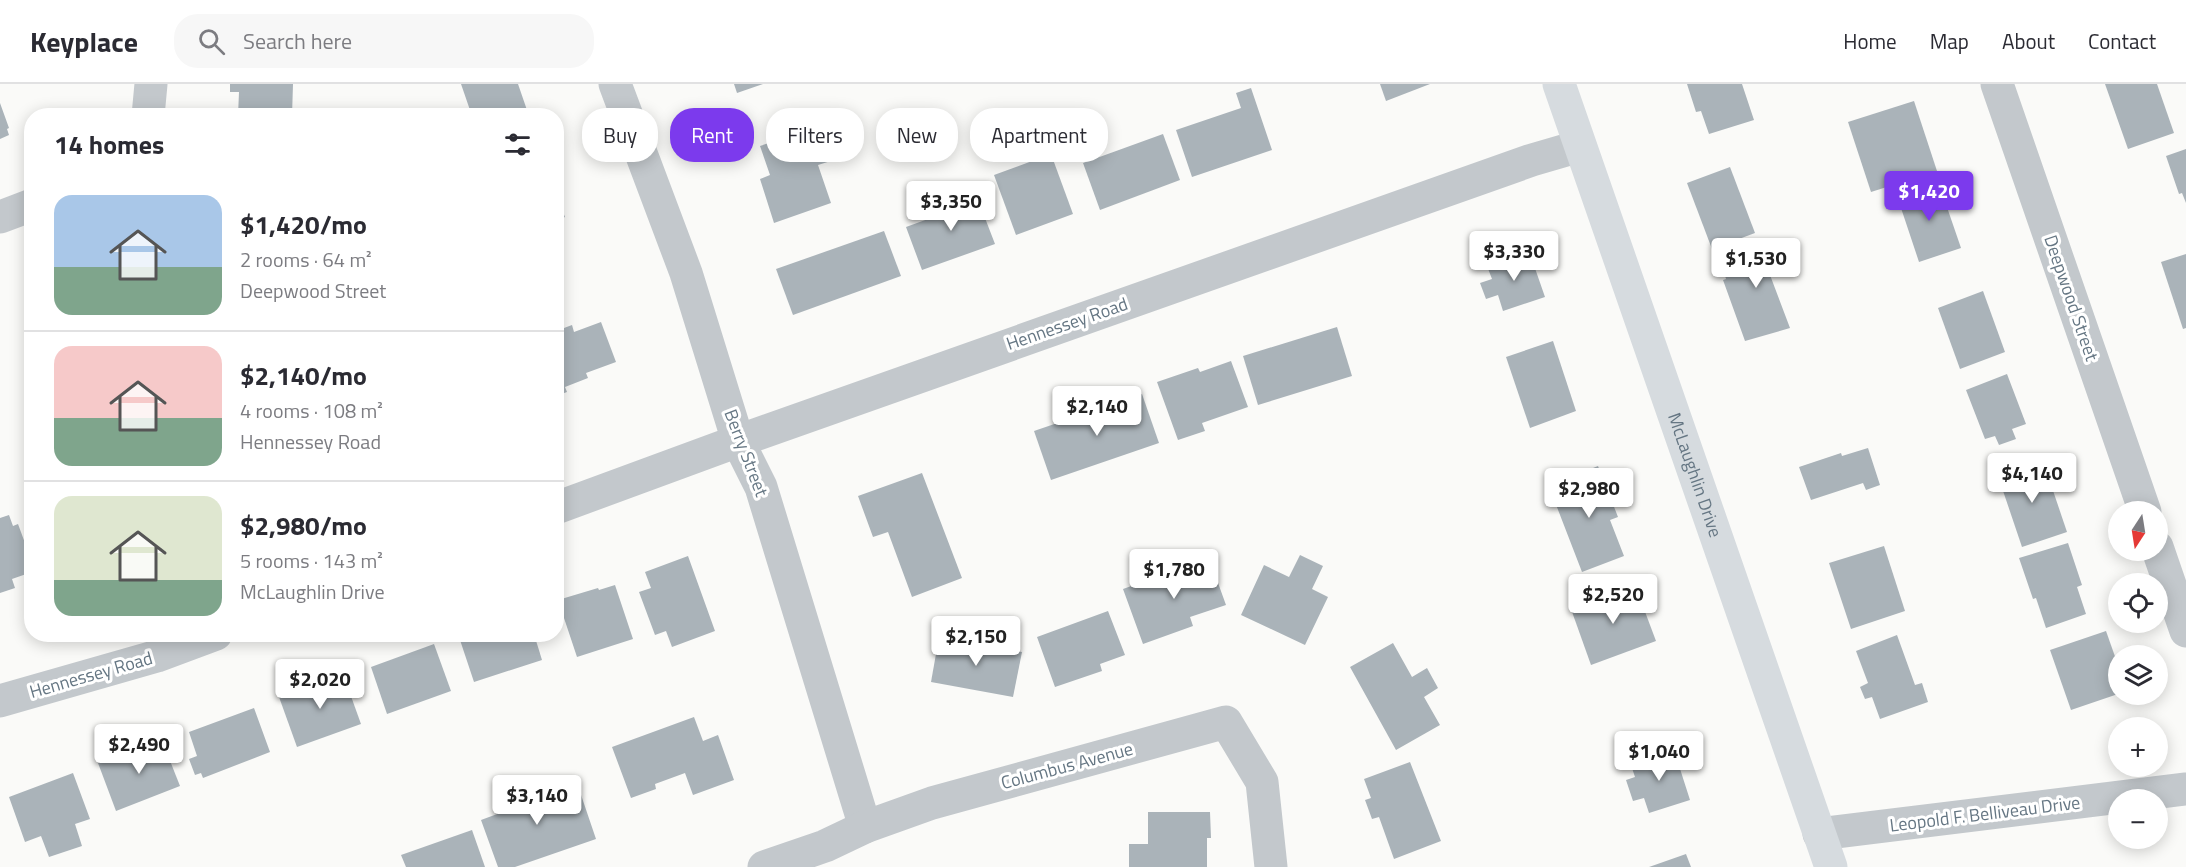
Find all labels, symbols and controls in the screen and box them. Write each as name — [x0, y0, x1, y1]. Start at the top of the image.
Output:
search box — [174, 14, 594, 68]
text: Keyplace — [30, 20, 138, 63]
text: Search here — [243, 24, 352, 58]
icon: search — [195, 25, 228, 58]
text: Home — [1843, 25, 1897, 57]
text: Map — [1930, 25, 1969, 57]
text: About — [2002, 25, 2055, 57]
text: Contact — [2088, 25, 2156, 57]
chip: Buy — [582, 108, 658, 162]
chip: Rent — [670, 108, 754, 162]
chip: Filters — [766, 108, 864, 162]
chip: New — [876, 108, 958, 162]
chip: Apartment — [970, 108, 1108, 162]
text: 14 homes — [54, 125, 164, 164]
icon: filters — [501, 128, 534, 161]
pin: $1,420 — [1880, 171, 1978, 222]
text: $1,420 — [1898, 175, 1960, 206]
pin: $3,350 — [902, 181, 1000, 232]
text: $3,350 — [920, 185, 982, 216]
text: $1,420/mo — [240, 205, 367, 244]
icon: home — [102, 219, 174, 291]
pin: $3,330 — [1465, 231, 1563, 282]
street label: Deepwood Street — [2037, 231, 2106, 365]
text: $3,330 — [1483, 235, 1545, 266]
pin: $1,530 — [1707, 238, 1805, 289]
text: $1,530 — [1725, 242, 1787, 273]
text: 2 rooms · 64 m² — [240, 244, 372, 275]
text: Deepwood Street — [240, 275, 386, 306]
street label: Hennessey Road — [1002, 290, 1131, 357]
text: $2,140/mo — [240, 356, 367, 395]
icon: home — [102, 370, 174, 442]
pin: $2,140 — [1048, 386, 1146, 437]
text: $2,140 — [1066, 390, 1128, 421]
text: 4 rooms · 108 m² — [240, 395, 383, 426]
street label: Berry Street — [717, 405, 776, 501]
street label: McLaughlin Drive — [1661, 409, 1729, 541]
text: Hennessey Road — [240, 426, 381, 457]
pin: $4,140 — [1983, 453, 2081, 504]
text: $4,140 — [2001, 457, 2063, 488]
pin: $2,980 — [1540, 468, 1638, 519]
text: $2,980 — [1558, 472, 1620, 503]
north arrow — [2108, 501, 2168, 561]
map controls — [2108, 501, 2168, 849]
text: $2,980/mo — [240, 506, 367, 545]
icon: home — [102, 520, 174, 592]
text: 5 rooms · 143 m² — [240, 545, 383, 576]
pin: $1,780 — [1125, 549, 1223, 600]
text: $1,780 — [1143, 553, 1205, 584]
button: locate — [2108, 573, 2168, 633]
pin: $2,520 — [1564, 574, 1662, 625]
text: McLaughlin Drive — [240, 576, 385, 607]
text: $2,520 — [1582, 578, 1644, 609]
pin: $2,150 — [927, 616, 1025, 667]
text: $2,150 — [945, 620, 1007, 651]
street label: Hennessey Road — [26, 644, 156, 705]
button: layers — [2108, 645, 2168, 705]
pin: $2,020 — [271, 659, 369, 710]
text: $2,020 — [289, 663, 351, 694]
button: + — [2108, 717, 2168, 777]
pin: $2,490 — [90, 724, 188, 775]
text: $2,490 — [108, 728, 170, 759]
pin: $1,040 — [1610, 731, 1708, 782]
street label: Columbus Avenue — [998, 735, 1136, 796]
text: $1,040 — [1628, 735, 1690, 766]
pin: $3,140 — [488, 775, 586, 826]
text: $3,140 — [506, 779, 568, 810]
street label: Leopold F. Belliveau Drive — [1888, 788, 2082, 839]
button: − — [2108, 789, 2168, 849]

